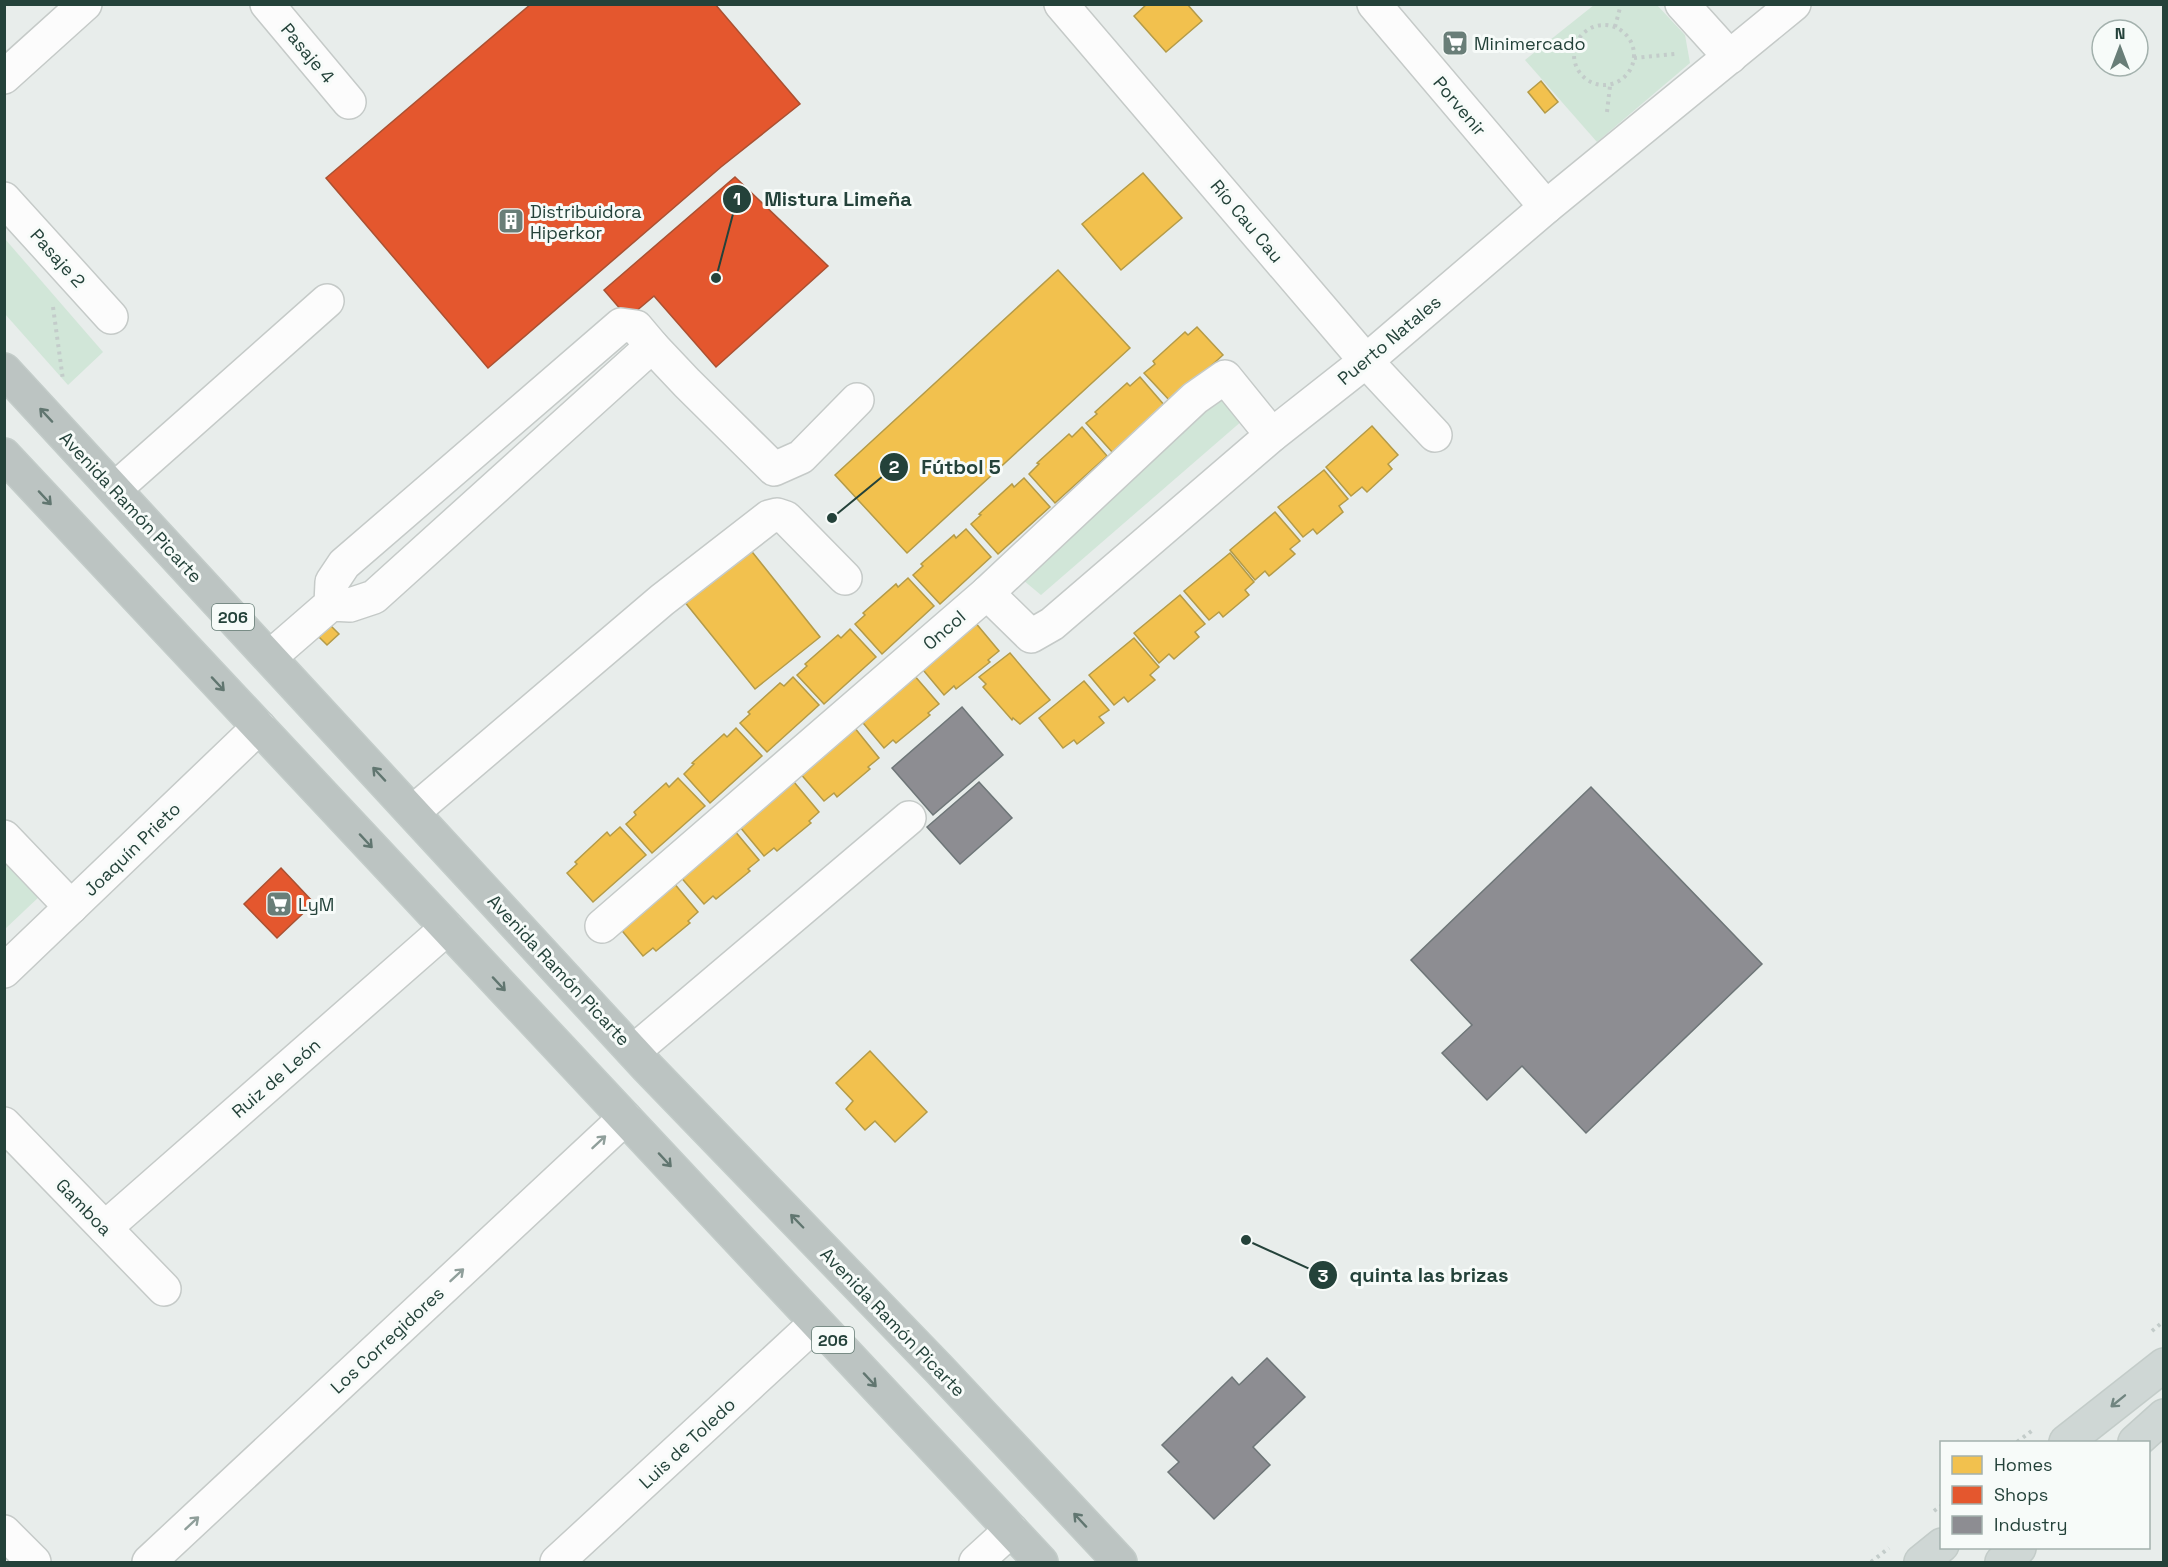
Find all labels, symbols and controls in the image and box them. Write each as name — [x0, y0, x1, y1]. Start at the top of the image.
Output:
street label: Pasaje 4 — [276, 18, 340, 88]
north arrow — [2090, 18, 2150, 78]
text: N — [2115, 23, 2125, 44]
supermarket icon: Minimercado — [1440, 28, 1470, 58]
place label: Minimercado — [1474, 32, 1586, 55]
street label: Porvenir — [1428, 72, 1492, 141]
street label: Río Cau Cau — [1206, 175, 1288, 267]
callout: Mistura Limeña — [722, 180, 924, 218]
text: Mistura Limeña — [764, 186, 912, 212]
text: 1 — [733, 187, 741, 210]
place label: Distribuidora Hiperkor — [530, 200, 642, 244]
building icon: Distribuidora Hiperkor — [496, 206, 526, 236]
street label: Pasaje 2 — [26, 224, 90, 292]
street label: Puerto Natales — [1333, 290, 1445, 390]
one-way arrow — [39, 408, 54, 423]
street label: Avenida Ramón Picarte — [55, 426, 207, 588]
callout: Fútbol 5 — [879, 448, 1013, 486]
text: Fútbol 5 — [921, 454, 1001, 480]
text: 2 — [889, 455, 900, 478]
one-way arrow — [37, 490, 51, 505]
road number: 206 — [212, 604, 254, 630]
street label: Oncol — [918, 605, 970, 655]
one-way arrow — [211, 676, 225, 691]
one-way arrow — [371, 767, 386, 782]
street label: Joaquín Prieto — [79, 797, 185, 901]
one-way arrow — [359, 834, 373, 849]
supermarket icon: LyM — [264, 889, 294, 919]
street label: Avenida Ramón Picarte — [483, 889, 635, 1051]
place label: LyM — [298, 893, 334, 916]
one-way arrow — [492, 976, 506, 991]
street label: Ruiz de León — [227, 1033, 325, 1123]
one-way arrow — [592, 1134, 607, 1149]
one-way arrow — [658, 1153, 672, 1168]
street label: Gamboa — [51, 1174, 117, 1240]
one-way arrow — [789, 1214, 804, 1229]
street label: Avenida Ramón Picarte — [816, 1243, 970, 1401]
callout: quinta las brizas — [1308, 1256, 1521, 1294]
text: quinta las brizas — [1350, 1262, 1508, 1288]
text: 3 — [1318, 1264, 1329, 1287]
one-way arrow — [449, 1268, 464, 1282]
street label: Los Corregidores — [325, 1282, 449, 1398]
road number: 206 — [812, 1327, 854, 1353]
one-way arrow — [862, 1372, 877, 1387]
street label: Luis de Toledo — [634, 1393, 740, 1493]
one-way arrow — [2110, 1395, 2126, 1408]
legend — [1940, 1441, 2150, 1549]
text: Homes — [1994, 1453, 2053, 1476]
text: Shops — [1994, 1483, 2048, 1506]
one-way arrow — [1073, 1513, 1087, 1528]
text: Industry — [1994, 1513, 2067, 1536]
one-way arrow — [184, 1515, 199, 1530]

